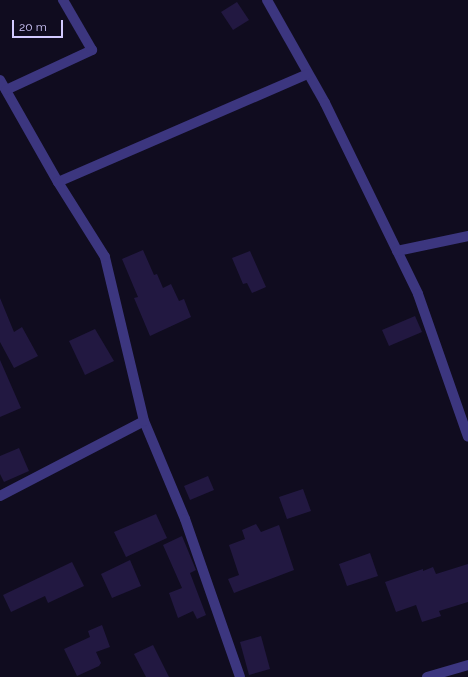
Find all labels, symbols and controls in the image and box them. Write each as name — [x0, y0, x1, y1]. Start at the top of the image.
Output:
scale bar — [14, 12, 65, 38]
text: 20 m — [19, 20, 47, 34]

